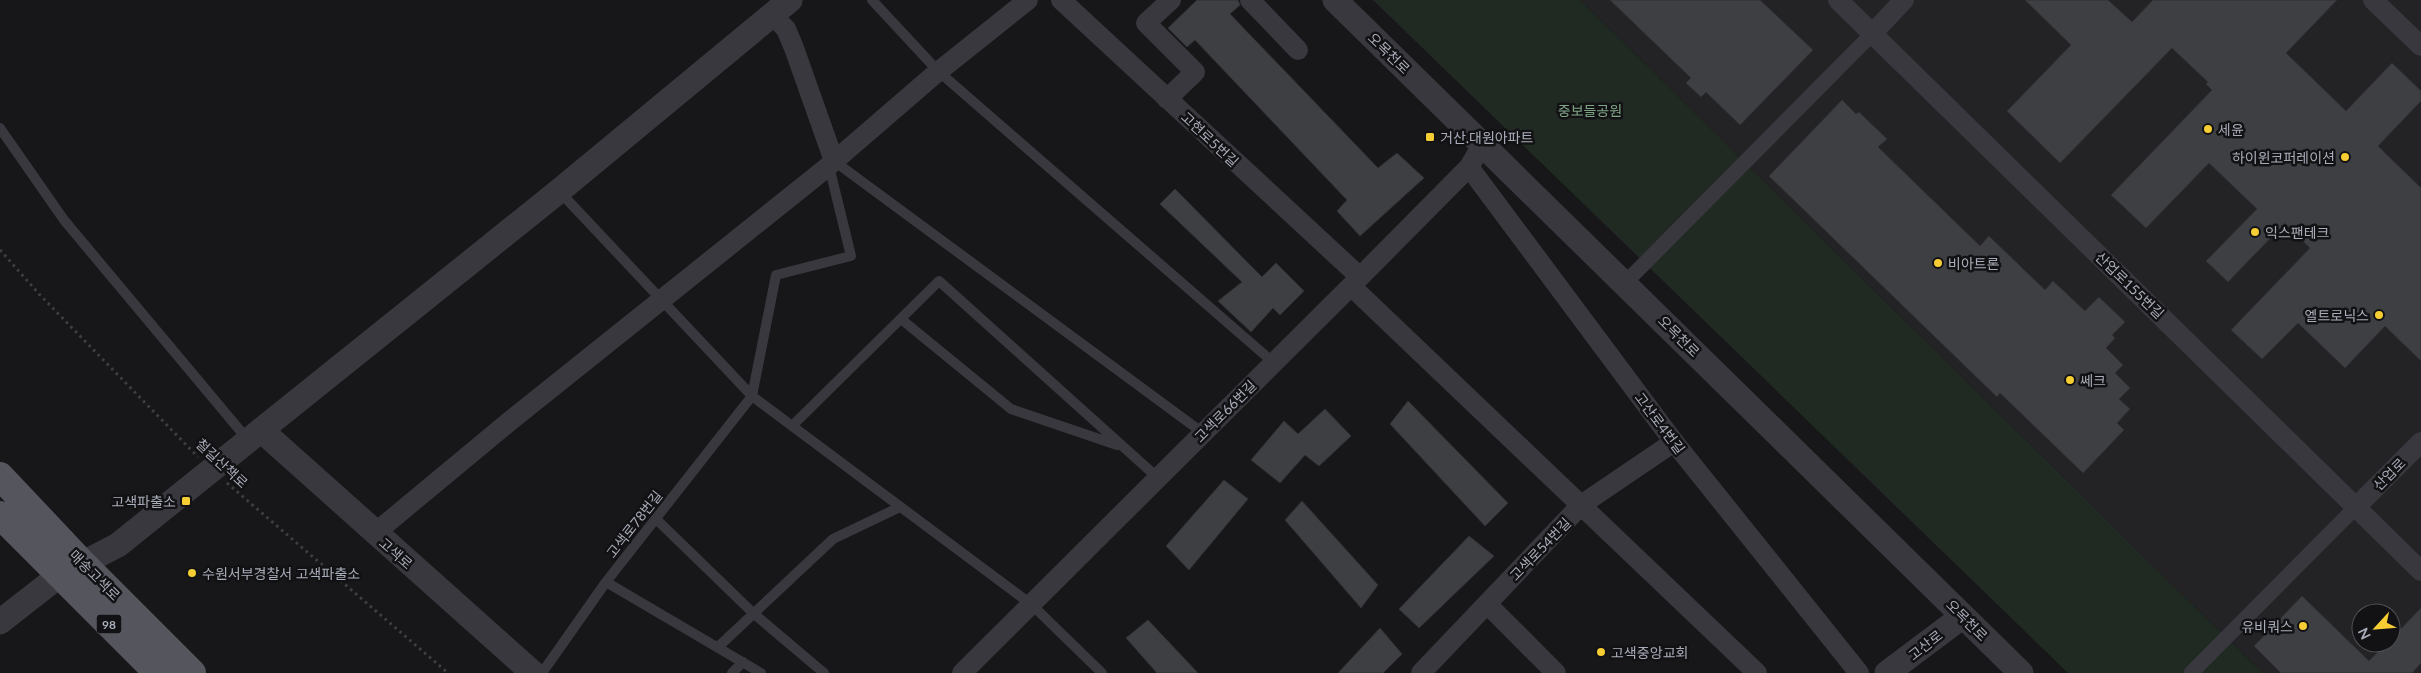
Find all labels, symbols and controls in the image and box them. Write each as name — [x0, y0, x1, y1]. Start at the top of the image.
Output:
street label: 오목천로 — [1365, 29, 1414, 77]
park label: 중보들공원 — [1558, 102, 1622, 119]
street label: 고현로5번길 — [1178, 108, 1242, 170]
place label: 세윤 — [2218, 121, 2244, 138]
marker: 세윤 — [2202, 123, 2214, 135]
place label: 거산.대원아파트 — [1440, 129, 1534, 146]
marker: 거산.대원아파트 — [1424, 131, 1436, 143]
place label: 하이윈코퍼레이션 — [2232, 149, 2335, 166]
marker: 하이윈코퍼레이션 — [2339, 151, 2351, 163]
place label: 익스팬테크 — [2265, 224, 2330, 241]
marker: 익스팬테크 — [2249, 226, 2261, 238]
street label: 산업로155번길 — [2092, 248, 2168, 322]
place label: 비아트론 — [1948, 255, 2000, 272]
marker: 비아트론 — [1932, 257, 1944, 269]
place label: 엘트로닉스 — [2305, 307, 2369, 324]
marker: 엘트로닉스 — [2373, 309, 2385, 321]
street label: 오목천로 — [1655, 312, 1703, 360]
place label: 쎄크 — [2080, 372, 2106, 389]
marker: 쎄크 — [2064, 374, 2076, 386]
street label: 고색로66번길 — [1190, 376, 1260, 446]
street label: 고산로4번길 — [1631, 389, 1689, 457]
street label: 철길산책로 — [193, 435, 251, 491]
street label: 산업로 — [2369, 454, 2409, 494]
street label: 고색로78번길 — [602, 487, 666, 561]
place label: 고색파출소 — [112, 493, 176, 510]
marker: 고색파출소 — [180, 495, 192, 507]
street label: 고색로54번길 — [1506, 514, 1574, 584]
street label: 고색로 — [376, 534, 416, 572]
street label: 매송고색로 — [66, 546, 124, 604]
place label: 수원서부경찰서 고색파출소 — [202, 565, 360, 582]
marker: 수원서부경찰서 고색파출소 — [186, 567, 198, 579]
street label: 오목천로 — [1943, 596, 1991, 644]
north arrow — [2351, 603, 2401, 653]
road number: 98 — [96, 614, 122, 634]
place label: 유비쿼스 — [2241, 618, 2293, 635]
marker: 유비쿼스 — [2297, 620, 2309, 632]
text: N — [2354, 625, 2374, 642]
street label: 고산로 — [1905, 626, 1946, 664]
place label: 고색중앙교회 — [1611, 644, 1688, 661]
marker: 고색중앙교회 — [1595, 646, 1607, 658]

